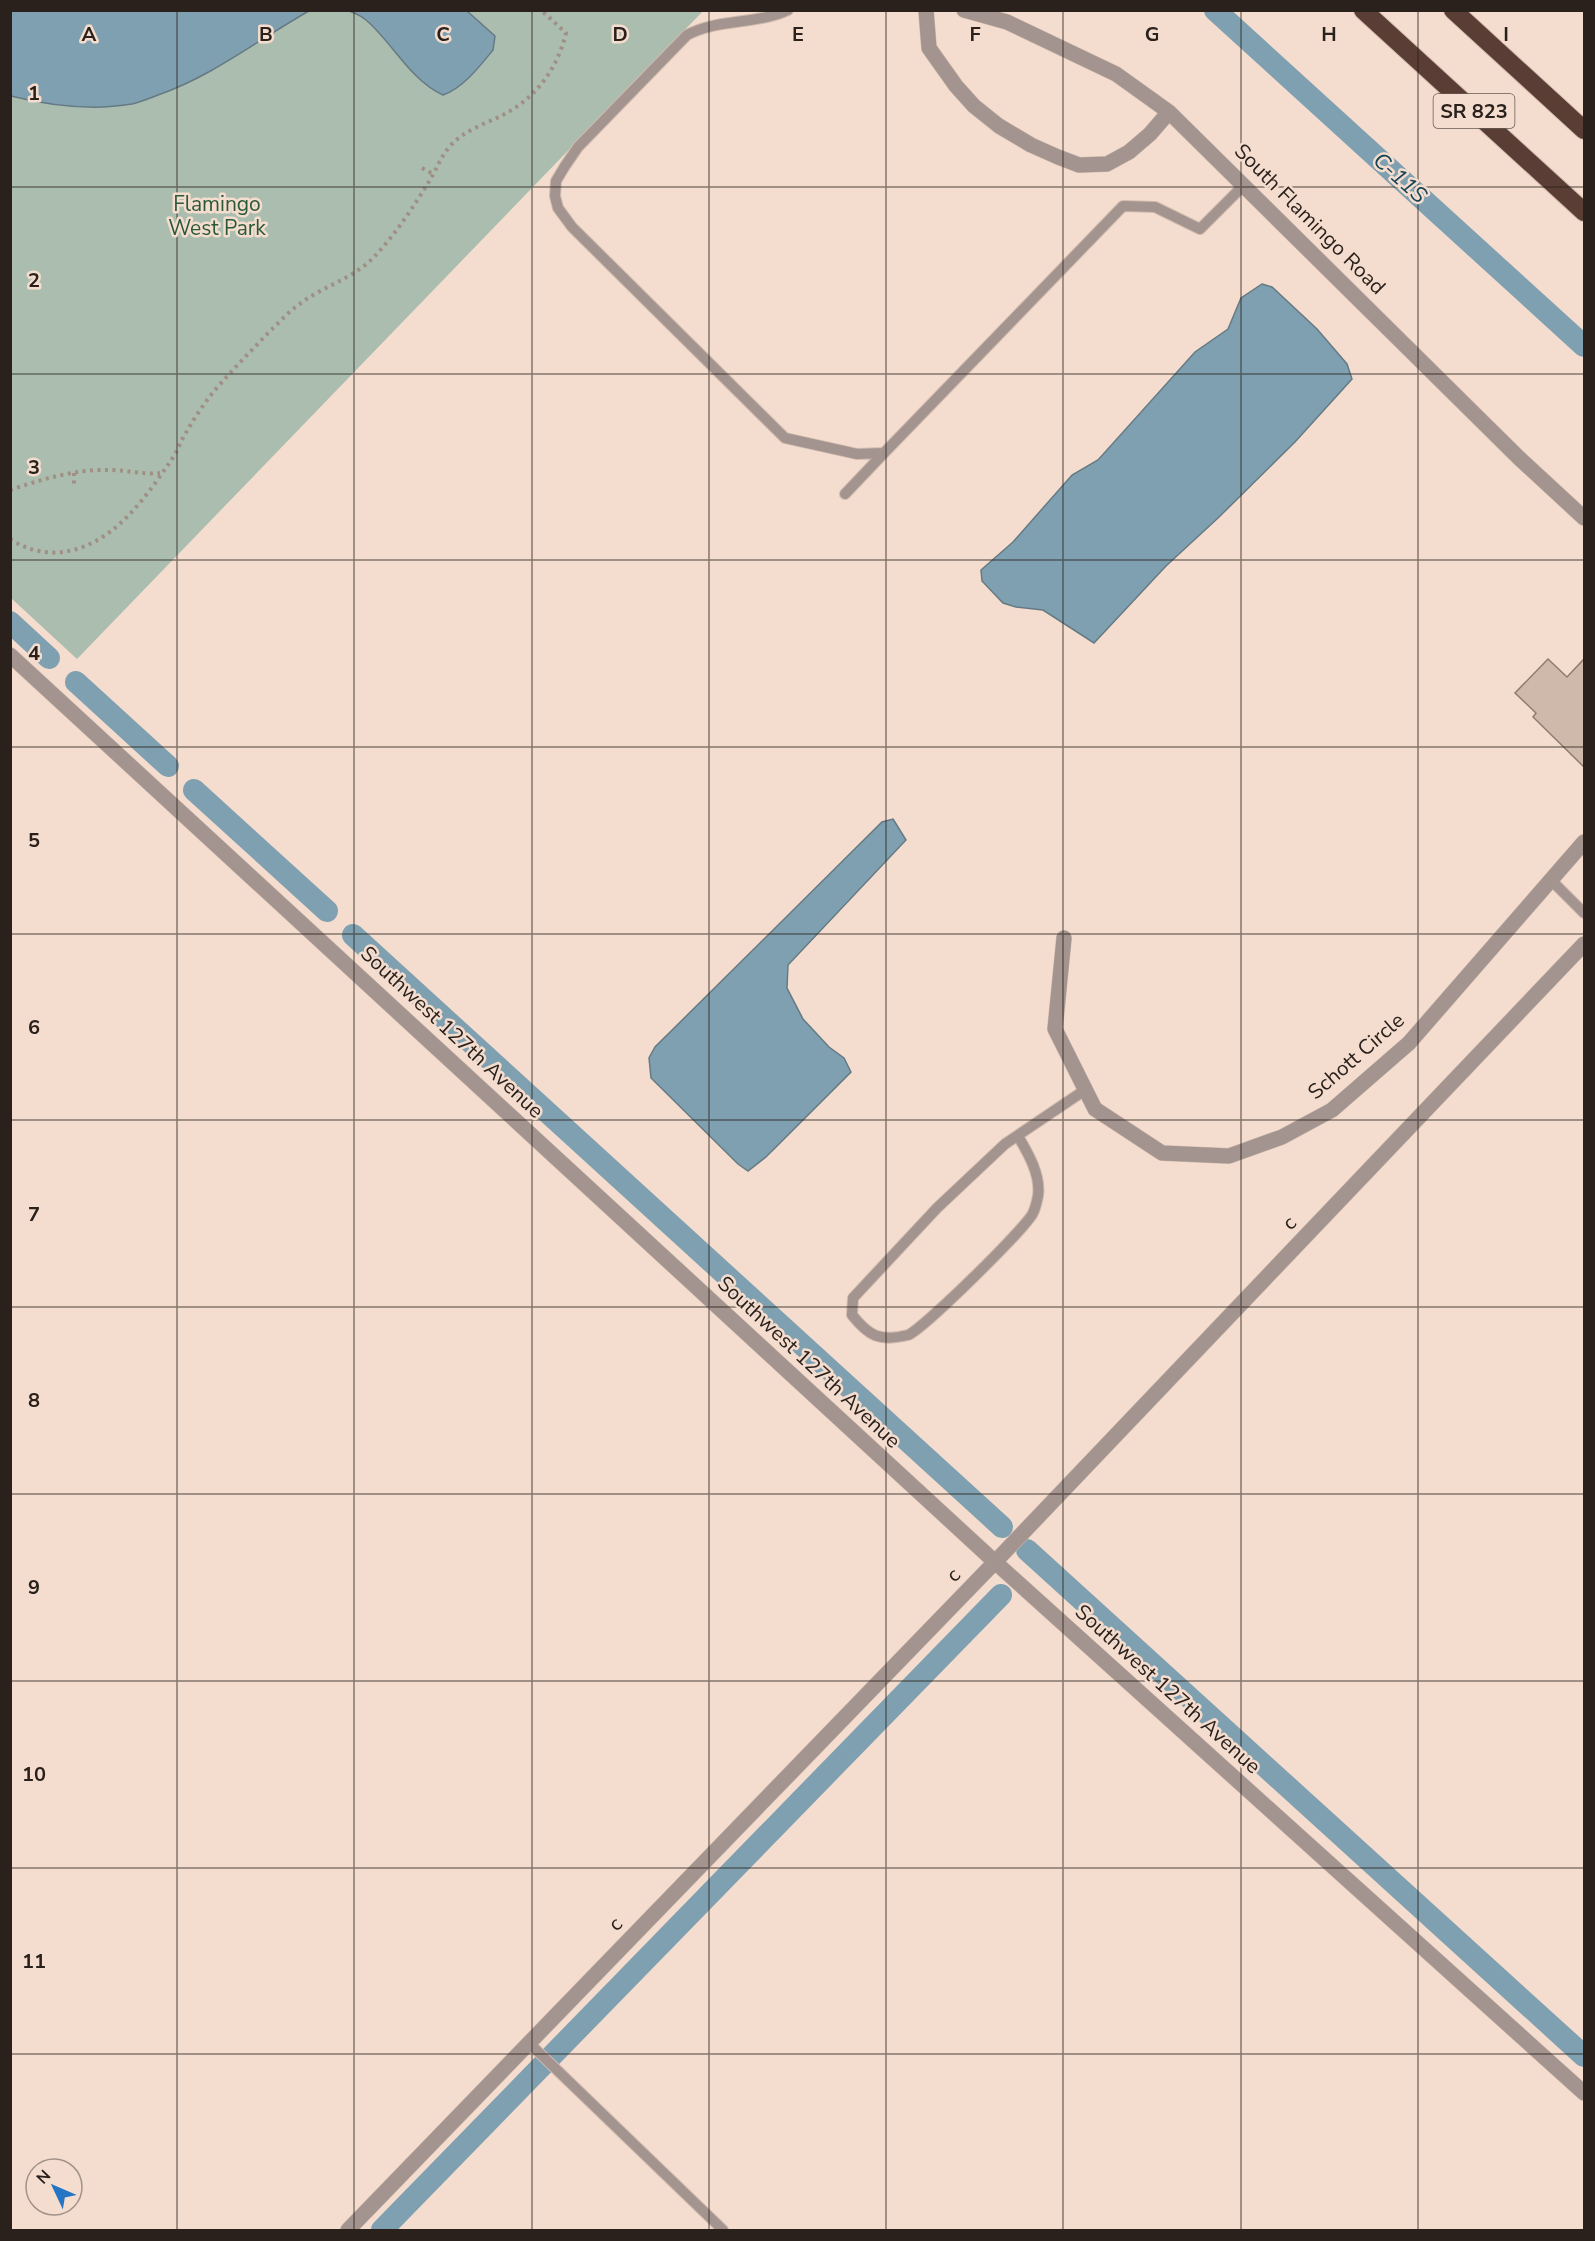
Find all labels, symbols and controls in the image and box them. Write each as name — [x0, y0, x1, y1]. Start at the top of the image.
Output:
text: A — [82, 21, 97, 48]
text: B — [259, 21, 273, 48]
text: C — [436, 21, 450, 48]
text: D — [612, 21, 628, 48]
text: E — [792, 21, 804, 48]
text: F — [969, 21, 981, 48]
text: G — [1145, 21, 1159, 48]
text: H — [1321, 21, 1337, 48]
text: I — [1503, 21, 1509, 48]
text: 1 — [28, 80, 40, 107]
road number: SR 823 — [1434, 94, 1514, 128]
street label: South Flamingo Road — [1228, 137, 1392, 301]
water label: C-11S — [1366, 146, 1434, 211]
park label: Flamingo West Park — [168, 190, 266, 242]
text: 2 — [28, 267, 40, 294]
text: 3 — [28, 454, 40, 481]
text: 4 — [28, 640, 40, 667]
text: 5 — [28, 827, 40, 854]
street label: Southwest 127th Avenue — [354, 940, 550, 1124]
street label: Schott Circle — [1302, 1006, 1410, 1106]
text: 6 — [28, 1014, 40, 1041]
text: 7 — [28, 1201, 40, 1228]
street label: c — [1276, 1210, 1303, 1236]
street label: Southwest 127th Avenue — [711, 1270, 907, 1454]
text: 8 — [28, 1387, 40, 1414]
street label: c — [940, 1562, 967, 1588]
text: 9 — [28, 1574, 40, 1601]
street label: Southwest 127th Avenue — [1069, 1598, 1267, 1780]
text: 10 — [22, 1761, 46, 1788]
street label: c — [602, 1911, 629, 1937]
text: 11 — [22, 1948, 46, 1975]
north arrow — [24, 2157, 84, 2217]
text: N — [32, 2165, 56, 2189]

